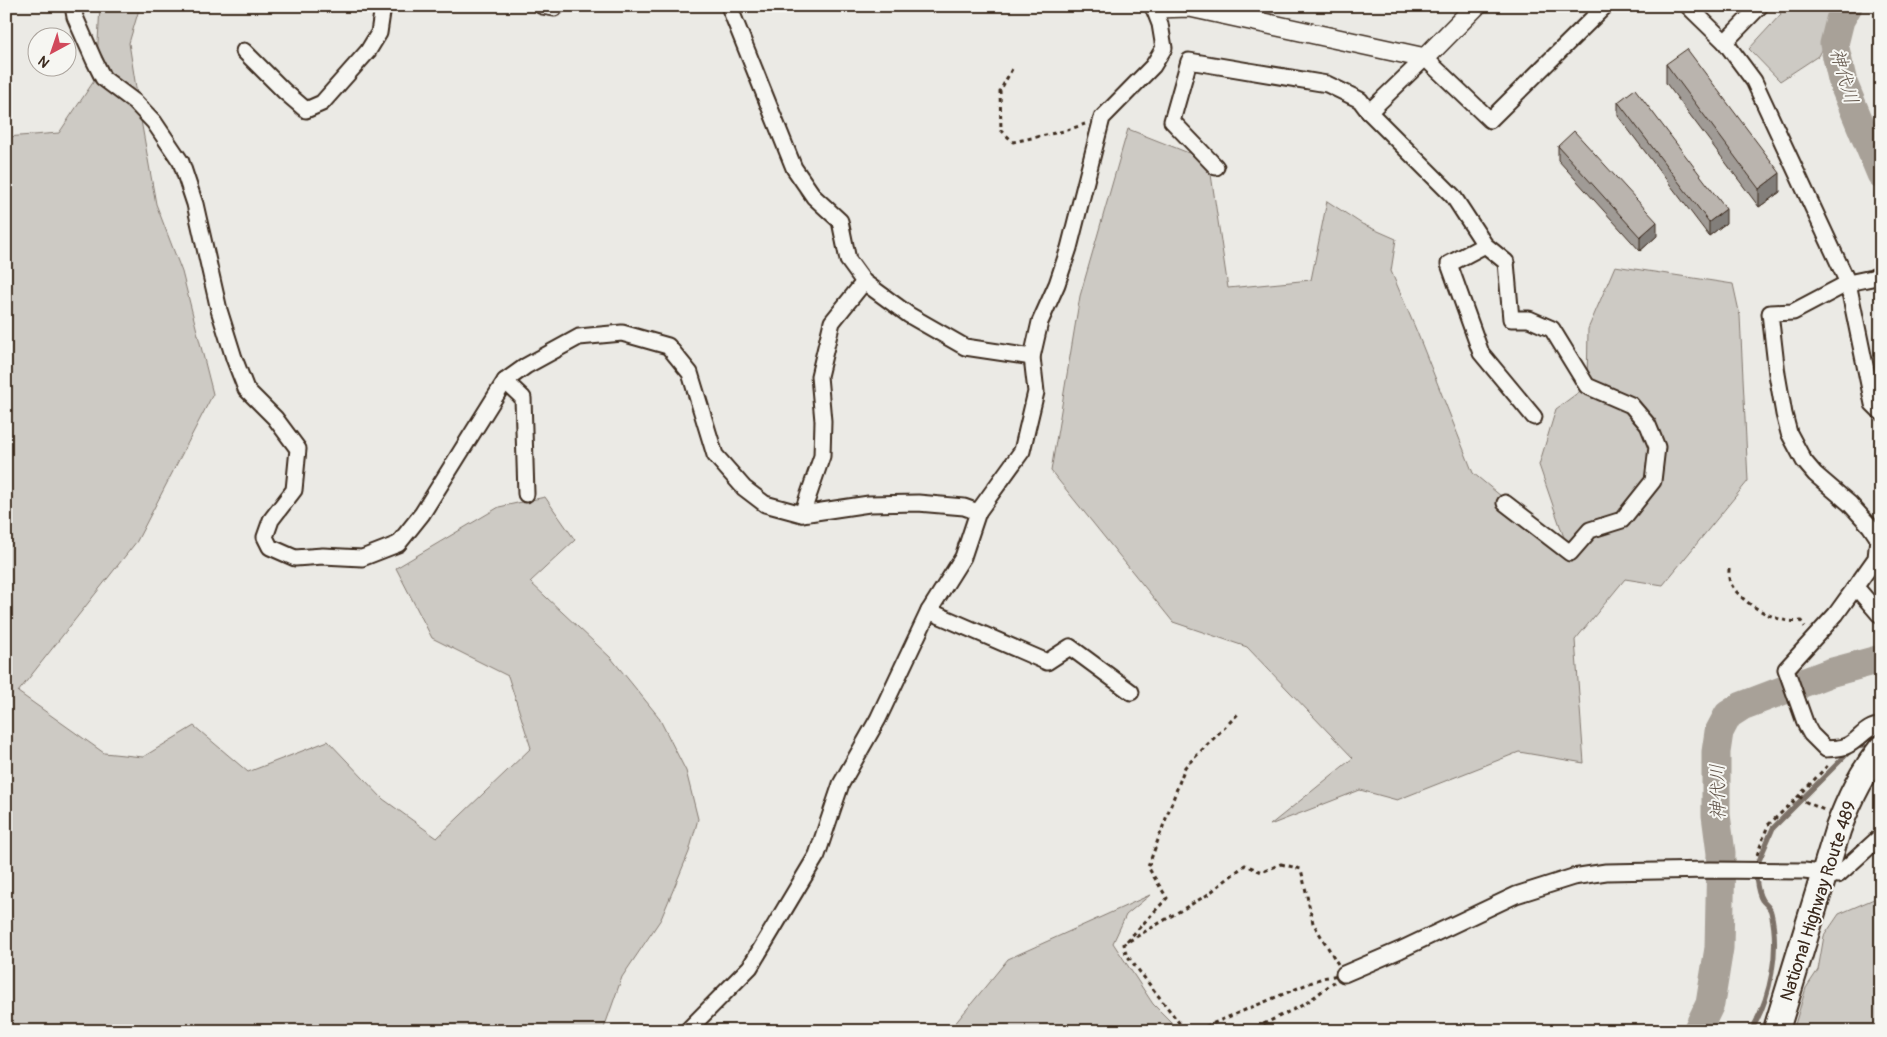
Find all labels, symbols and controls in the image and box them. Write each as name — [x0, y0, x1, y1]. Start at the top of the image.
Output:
north arrow — [28, 28, 78, 78]
water label: 神代川 — [1825, 46, 1863, 107]
text: N — [35, 52, 53, 71]
water label: 神代川 — [1706, 763, 1730, 821]
street label: National Highway Route 489 — [1775, 798, 1862, 1004]

